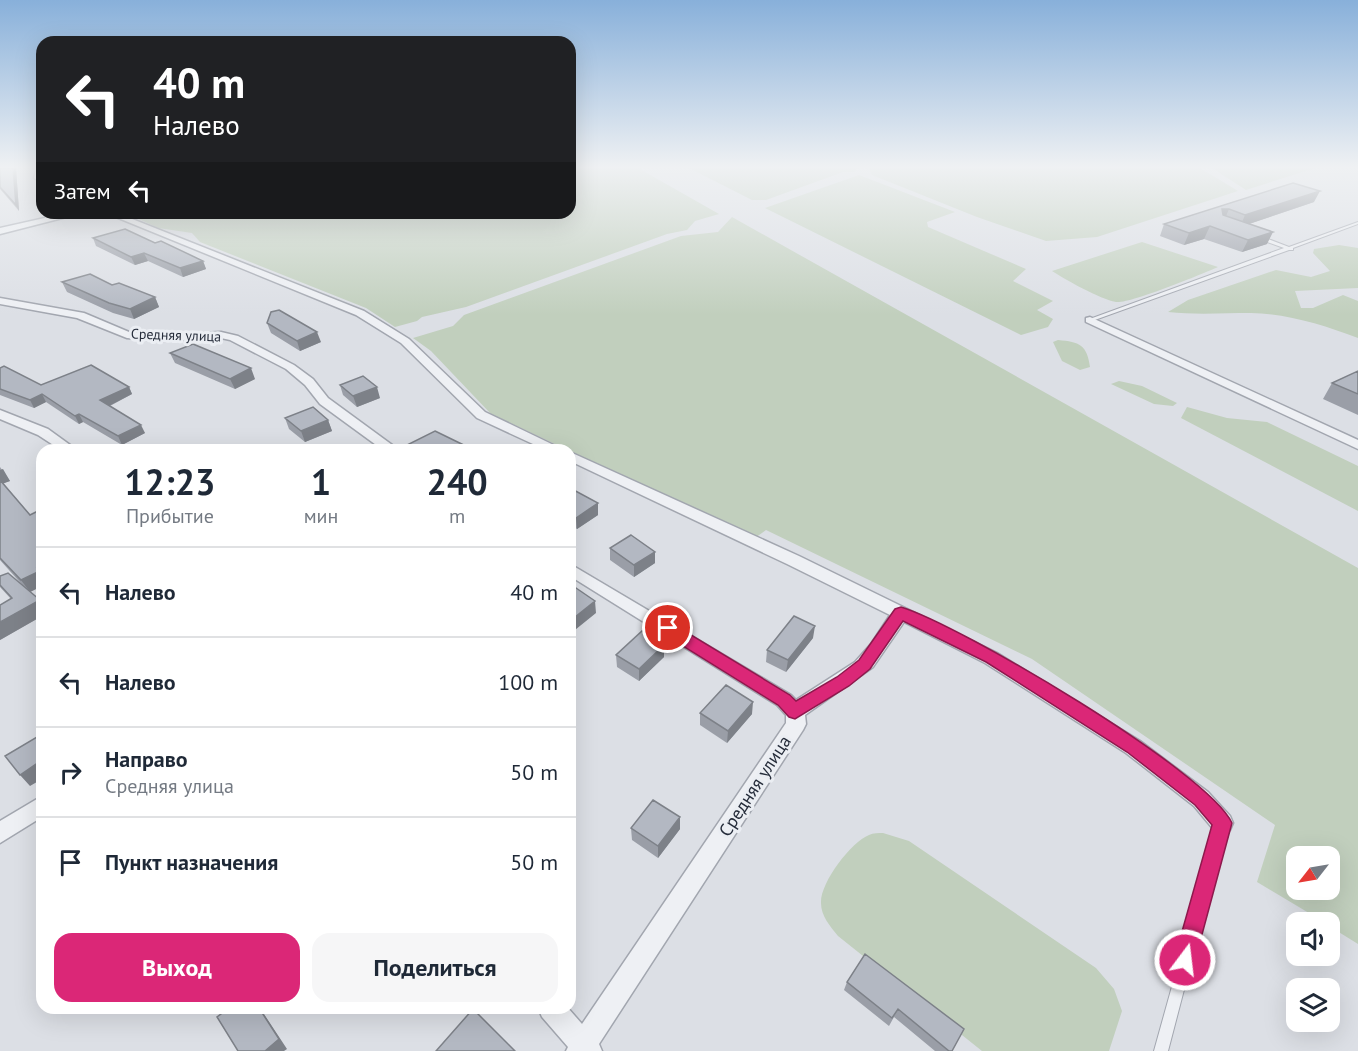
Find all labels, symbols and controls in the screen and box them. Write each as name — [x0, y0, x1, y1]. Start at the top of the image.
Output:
text: 40 m — [153, 55, 245, 110]
icon: left — [54, 60, 132, 138]
text: Налево — [153, 108, 240, 142]
icon: left — [123, 174, 156, 207]
text: Затем — [54, 177, 111, 205]
street label: Средняя улица — [131, 324, 221, 346]
text: 12:23 — [124, 458, 216, 505]
text: 1 — [311, 458, 331, 505]
text: 240 — [427, 458, 488, 505]
text: Прибытие — [126, 503, 214, 529]
text: мин — [304, 503, 338, 529]
text: m — [449, 503, 465, 529]
icon: left — [54, 576, 87, 609]
text: Налево — [105, 578, 176, 606]
text: 40 m — [510, 578, 558, 606]
pin — [642, 602, 693, 653]
icon: arrive — [651, 611, 684, 644]
icon: left — [54, 666, 87, 699]
text: Налево — [105, 668, 176, 696]
text: 100 m — [498, 668, 558, 696]
street label: Средняя улица — [713, 731, 796, 841]
text: Направо — [105, 745, 188, 773]
icon: right — [54, 756, 87, 789]
text: 50 m — [510, 758, 558, 786]
text: Средняя улица — [105, 773, 234, 799]
icon: arrive — [54, 846, 87, 879]
north arrow — [1286, 846, 1340, 900]
map controls — [1286, 846, 1340, 1032]
text: Пункт назначения — [105, 848, 278, 876]
text: 50 m — [510, 848, 558, 876]
button: sound — [1286, 912, 1340, 966]
position arrow — [1153, 928, 1217, 992]
button: Выход — [54, 933, 300, 1002]
button: Поделиться — [312, 933, 558, 1002]
button: layers — [1286, 978, 1340, 1032]

